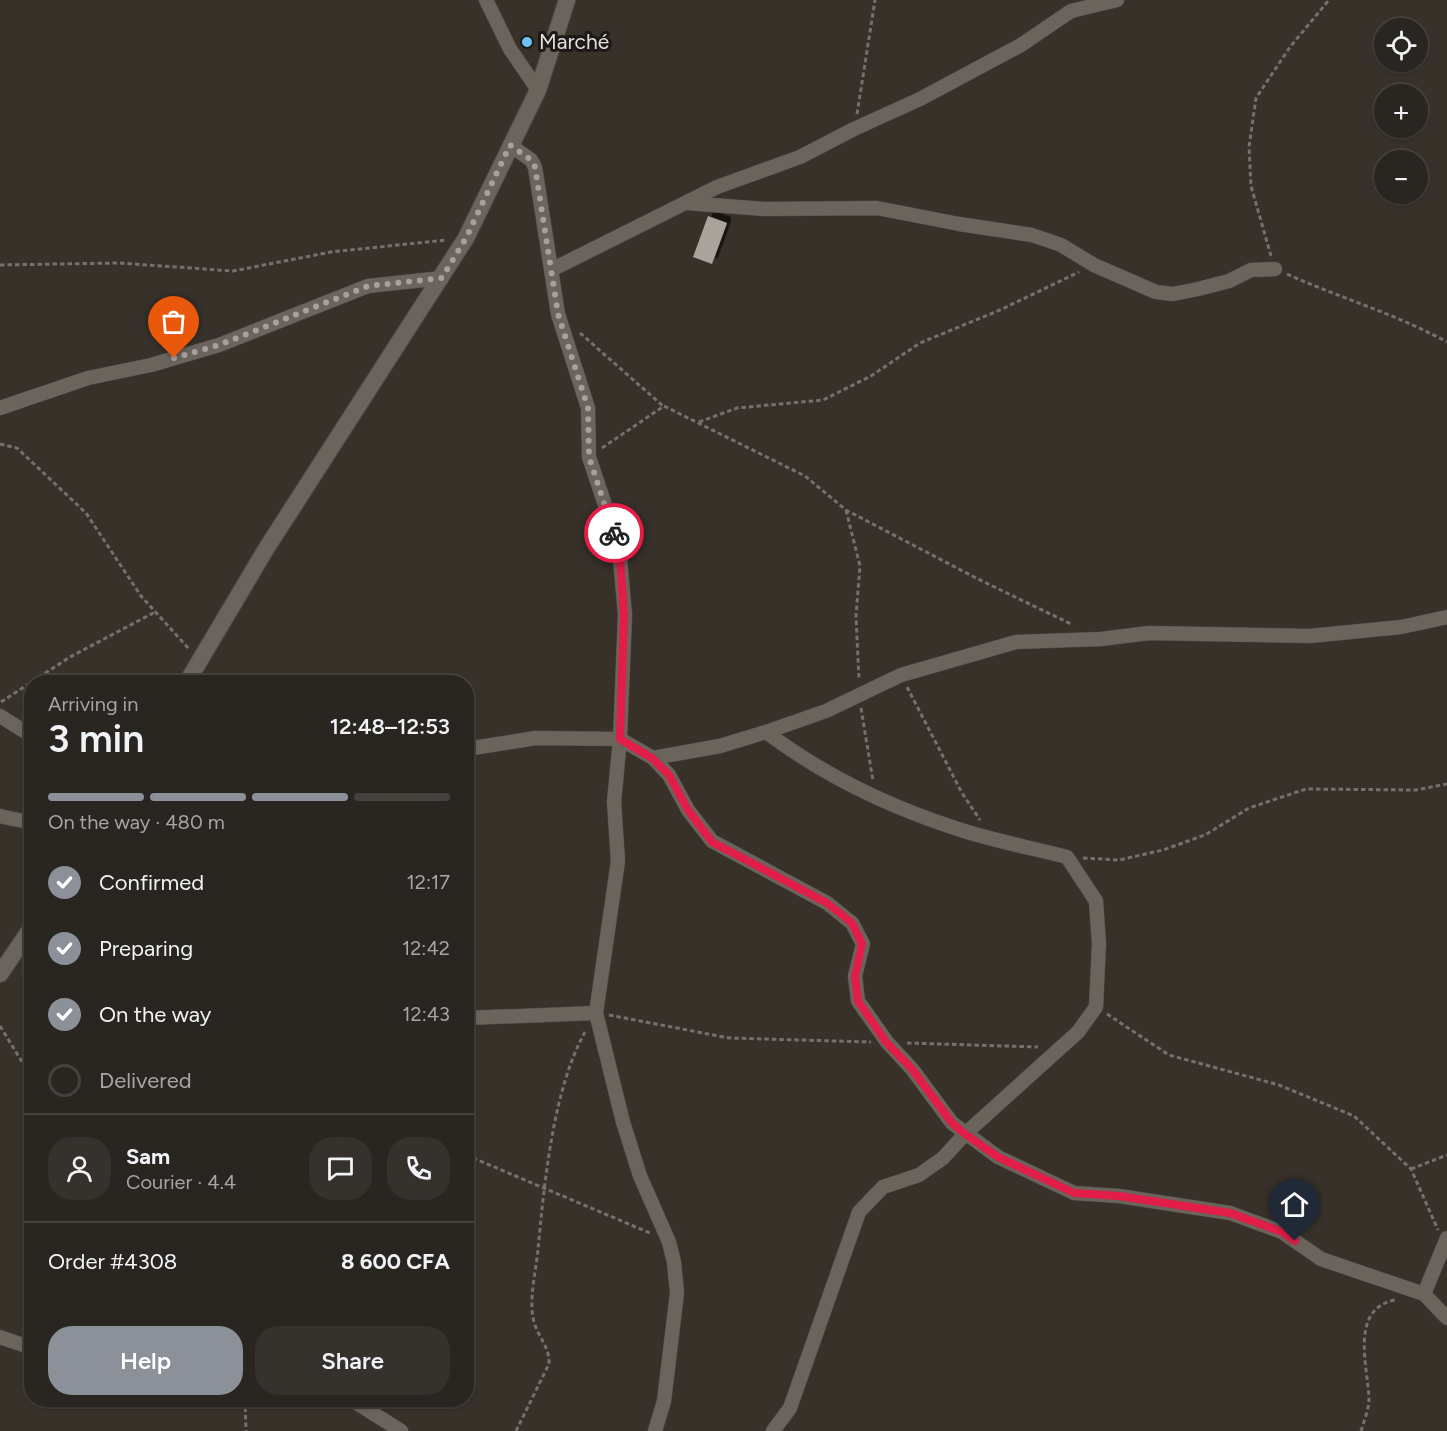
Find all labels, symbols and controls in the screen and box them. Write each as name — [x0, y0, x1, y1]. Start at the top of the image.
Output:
map controls — [1374, 18, 1428, 204]
button: locate — [1374, 18, 1428, 72]
place label: Marché — [539, 29, 609, 54]
marker: Marché — [520, 35, 534, 49]
button: + — [1374, 84, 1428, 138]
button: − — [1374, 150, 1428, 204]
pin — [148, 296, 199, 358]
icon: bag — [157, 305, 190, 338]
courier — [584, 503, 644, 563]
icon: bike — [598, 517, 631, 550]
text: Arriving in — [48, 692, 138, 716]
text: 12:48–12:53 — [330, 713, 450, 740]
text: 3 min — [48, 715, 144, 762]
text: On the way · 480 m — [48, 810, 225, 834]
icon: check — [48, 866, 81, 899]
text: Confirmed — [99, 869, 204, 896]
text: 12:17 — [407, 870, 450, 894]
icon: check — [48, 932, 81, 965]
text: Preparing — [99, 935, 193, 962]
text: 12:42 — [402, 936, 450, 960]
icon: check — [48, 998, 81, 1031]
text: On the way — [99, 1001, 211, 1028]
text: 12:43 — [402, 1002, 450, 1026]
text: Delivered — [99, 1067, 192, 1094]
button: person — [48, 1137, 111, 1200]
button: chat — [309, 1137, 372, 1200]
button: phone — [387, 1137, 450, 1200]
text: Sam — [126, 1143, 170, 1170]
text: Courier · 4.4 — [126, 1170, 236, 1194]
pin — [1269, 1179, 1320, 1241]
icon: home — [1278, 1188, 1311, 1221]
text: Order #4308 — [48, 1248, 177, 1275]
text: 8 600 CFA — [341, 1248, 450, 1275]
button: Help — [48, 1326, 243, 1395]
button: Share — [255, 1326, 450, 1395]

